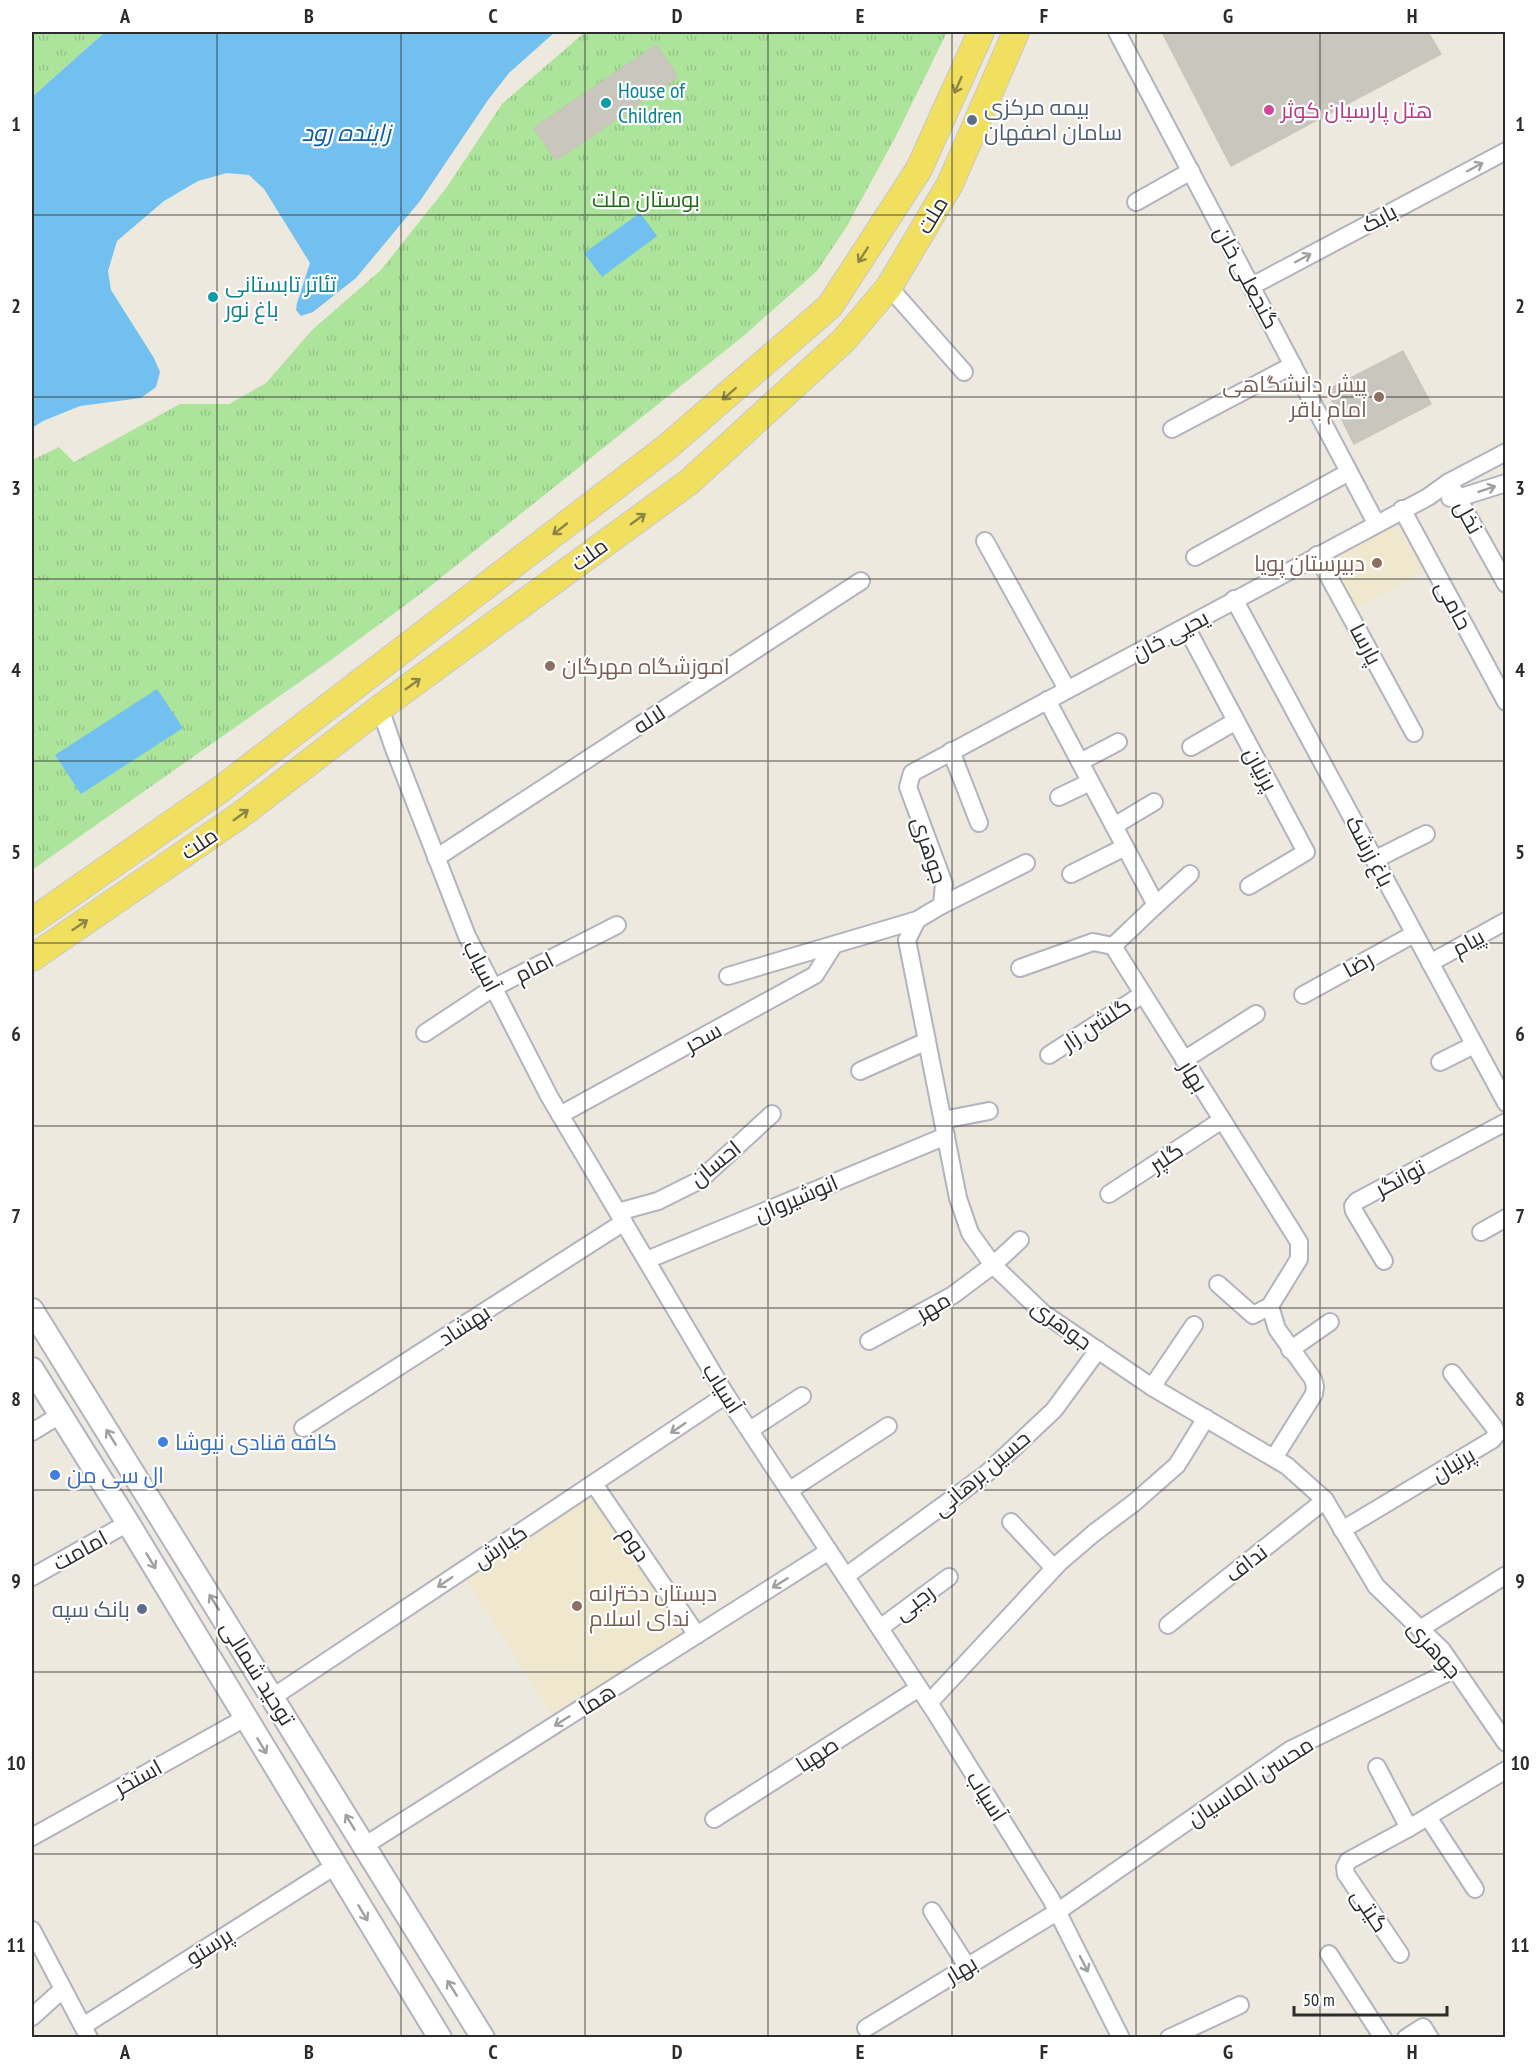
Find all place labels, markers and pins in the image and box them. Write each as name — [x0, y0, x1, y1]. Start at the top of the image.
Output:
place label: House of Children — [618, 76, 686, 129]
place label: بیمه مرکزی سامان اصفهان — [984, 93, 1122, 146]
marker: House of Children — [599, 96, 613, 110]
place label: هتل پارسیان کوثر — [1279, 96, 1433, 125]
marker: هتل پارسیان کوثر — [1262, 103, 1276, 117]
marker: بیمه مرکزی سامان اصفهان — [965, 113, 979, 127]
place label: تئاتر تابستانی باغ نور — [223, 270, 337, 324]
marker: تئاتر تابستانی باغ نور — [206, 290, 220, 304]
place label: پیش دانشگاهی امام باقر — [1222, 370, 1367, 425]
marker: پیش دانشگاهی امام باقر — [1372, 390, 1386, 404]
place label: دبیرستان پویا — [1254, 549, 1365, 578]
marker: دبیرستان پویا — [1370, 556, 1384, 570]
place label: اموزشگاه مهرگان — [562, 652, 730, 680]
marker: اموزشگاه مهرگان — [543, 659, 557, 673]
place label: کافه قنادی نیوشا — [175, 1428, 337, 1456]
marker: کافه قنادی نیوشا — [156, 1435, 170, 1449]
place label: ال سی من — [67, 1461, 164, 1489]
marker: ال سی من — [48, 1468, 62, 1482]
place label: دبستان دخترانه ندای اسلام — [589, 1579, 717, 1634]
place label: بانک سپه — [52, 1595, 130, 1623]
marker: دبستان دخترانه ندای اسلام — [570, 1599, 584, 1613]
marker: بانک سپه — [135, 1602, 149, 1616]

